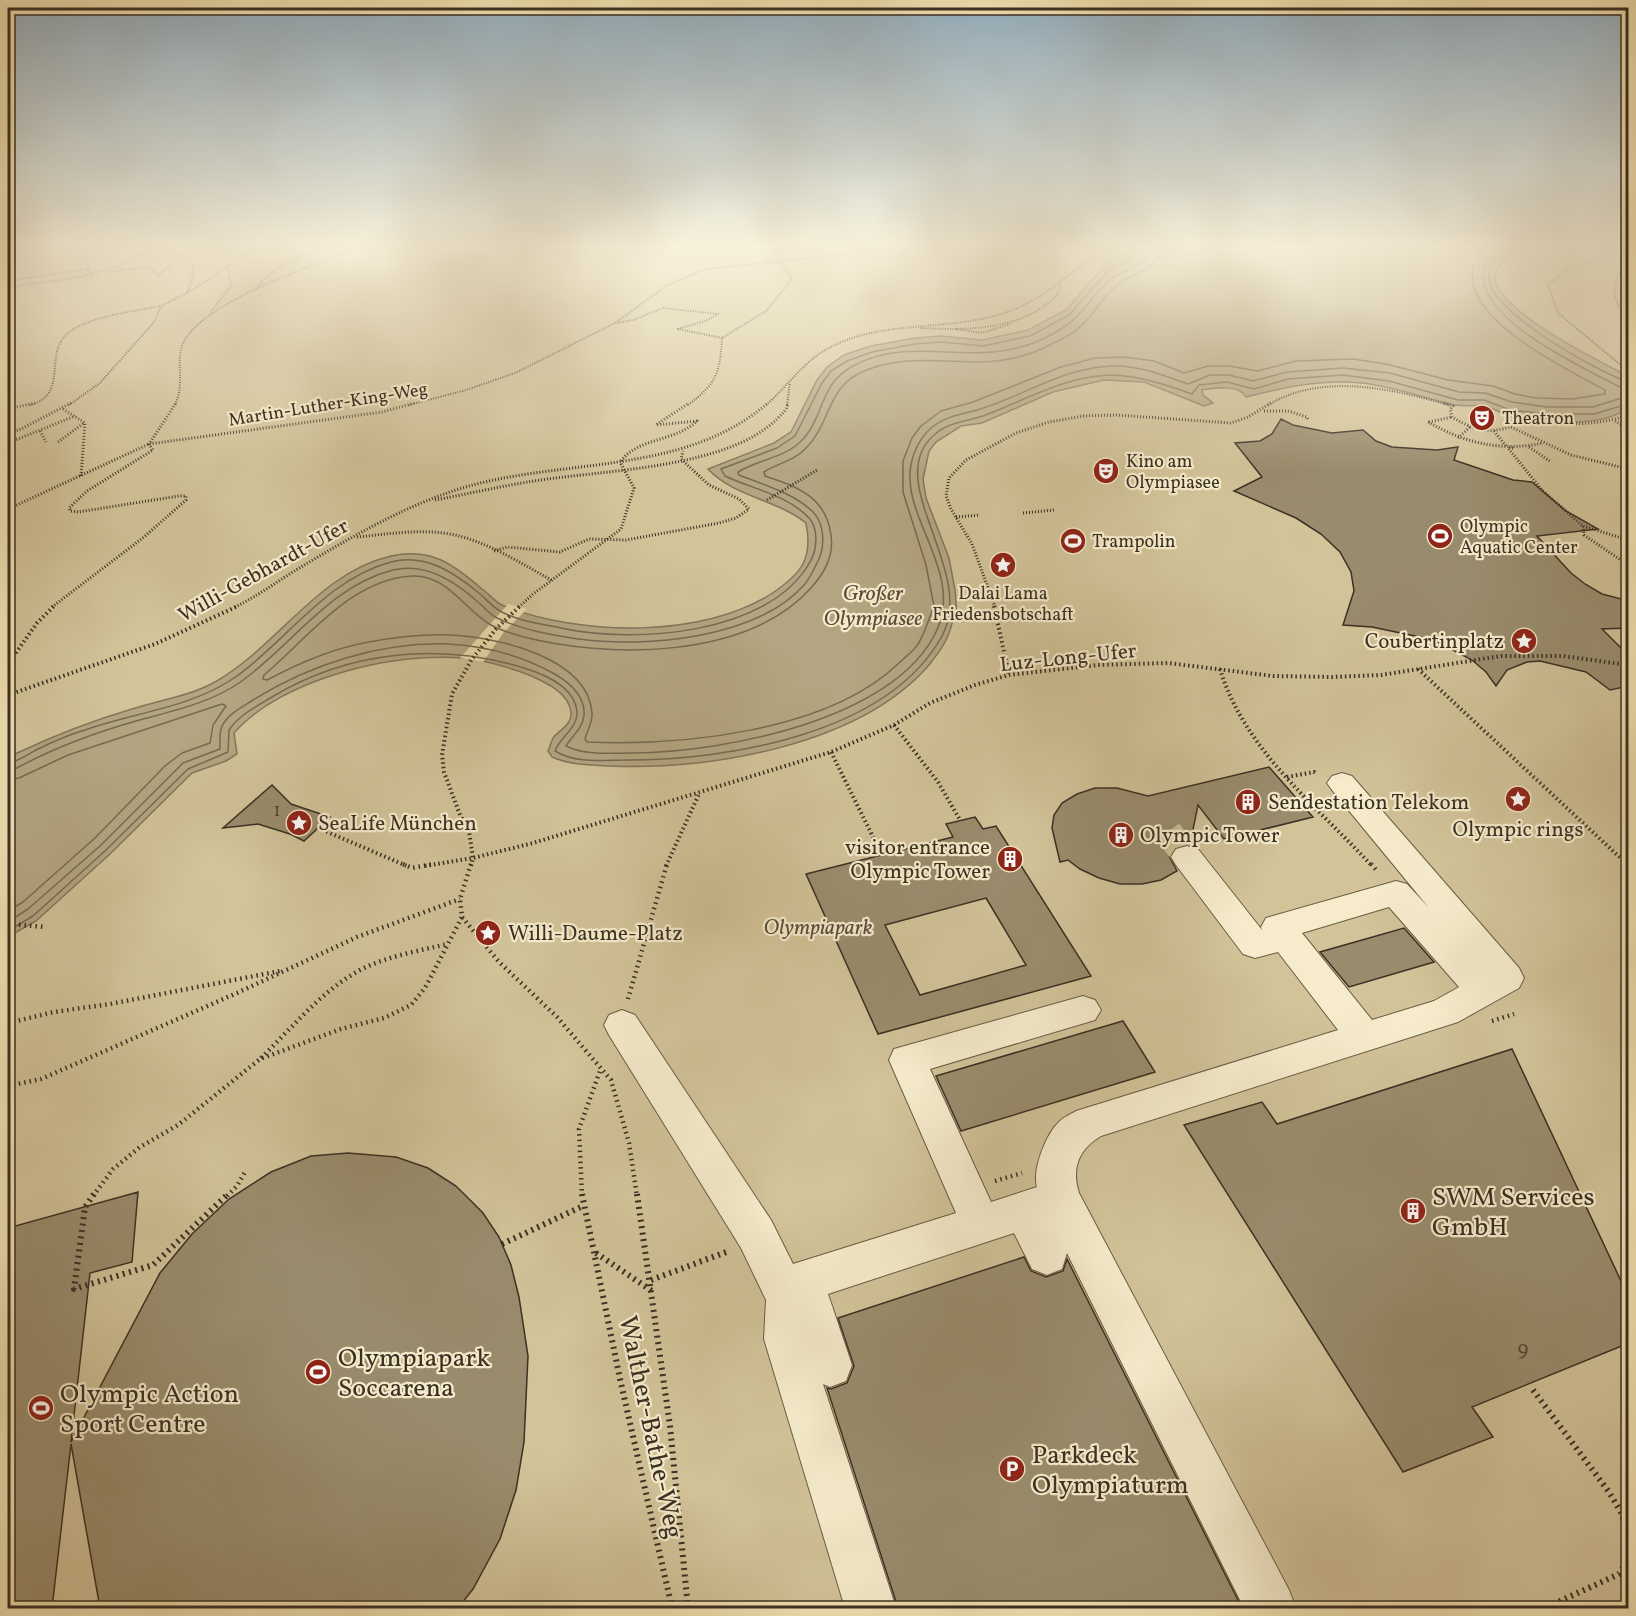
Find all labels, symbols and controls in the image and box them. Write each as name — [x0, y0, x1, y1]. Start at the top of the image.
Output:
street label: Martin-Luther-King-Weg — [227, 377, 430, 434]
theatre icon: Theatron — [1467, 403, 1497, 433]
place label: Theatron — [1502, 407, 1575, 432]
place label: Kino am Olympiasee — [1126, 450, 1220, 496]
theatre icon: Kino am Olympiasee — [1091, 456, 1121, 486]
street label: Willi-Gebhardt-Ufer — [173, 512, 354, 630]
place label: Olympic Aquatic Center — [1460, 515, 1578, 561]
sports icon: Olympic Aquatic Center — [1425, 521, 1455, 551]
sports icon: Trampolin — [1058, 526, 1088, 556]
place label: Trampolin — [1092, 530, 1176, 555]
place icon: Dalai Lama Friedensbotschaft — [988, 550, 1018, 580]
water label: Großer Olympiasee — [824, 579, 922, 635]
place label: Dalai Lama Friedensbotschaft — [932, 582, 1074, 628]
place icon: Coubertinplatz — [1509, 626, 1539, 656]
place label: Coubertinplatz — [1365, 628, 1504, 657]
street label: Luz-Long-Ufer — [998, 637, 1138, 680]
place icon: Olympic rings — [1503, 784, 1533, 814]
building icon: Sendestation Telekom — [1233, 787, 1263, 817]
place label: Sendestation Telekom — [1268, 789, 1469, 818]
house number: 1 — [274, 799, 280, 824]
place icon: SeaLife München — [284, 808, 314, 838]
place label: SeaLife München — [318, 810, 477, 839]
place label: Olympic rings — [1453, 816, 1583, 845]
building icon: Olympic Tower — [1106, 820, 1136, 850]
place label: Olympic Tower — [1140, 822, 1280, 851]
place label: visitor entrance Olympic Tower — [845, 834, 990, 887]
building icon: visitor entrance Olympic Tower — [995, 844, 1025, 874]
park label: Olympiapark — [764, 914, 873, 943]
place icon: Willi-Daume-Platz — [473, 918, 503, 948]
place label: Willi-Daume-Platz — [508, 920, 683, 949]
place label: SWM Services GmbH — [1432, 1180, 1595, 1246]
building icon: SWM Services GmbH — [1398, 1196, 1428, 1226]
street label: Walther-Bathe-Weg — [609, 1312, 691, 1542]
house number: 9 — [1518, 1335, 1529, 1364]
place label: Olympiapark Soccarena — [338, 1341, 490, 1407]
sports icon: Olympiapark Soccarena — [303, 1357, 333, 1387]
place label: Olympic Action Sport Centre — [60, 1377, 239, 1443]
sports icon: Olympic Action Sport Centre — [26, 1393, 56, 1423]
place label: Parkdeck Olympiaturm — [1032, 1438, 1189, 1504]
parking icon: Parkdeck Olympiaturm — [997, 1454, 1027, 1484]

